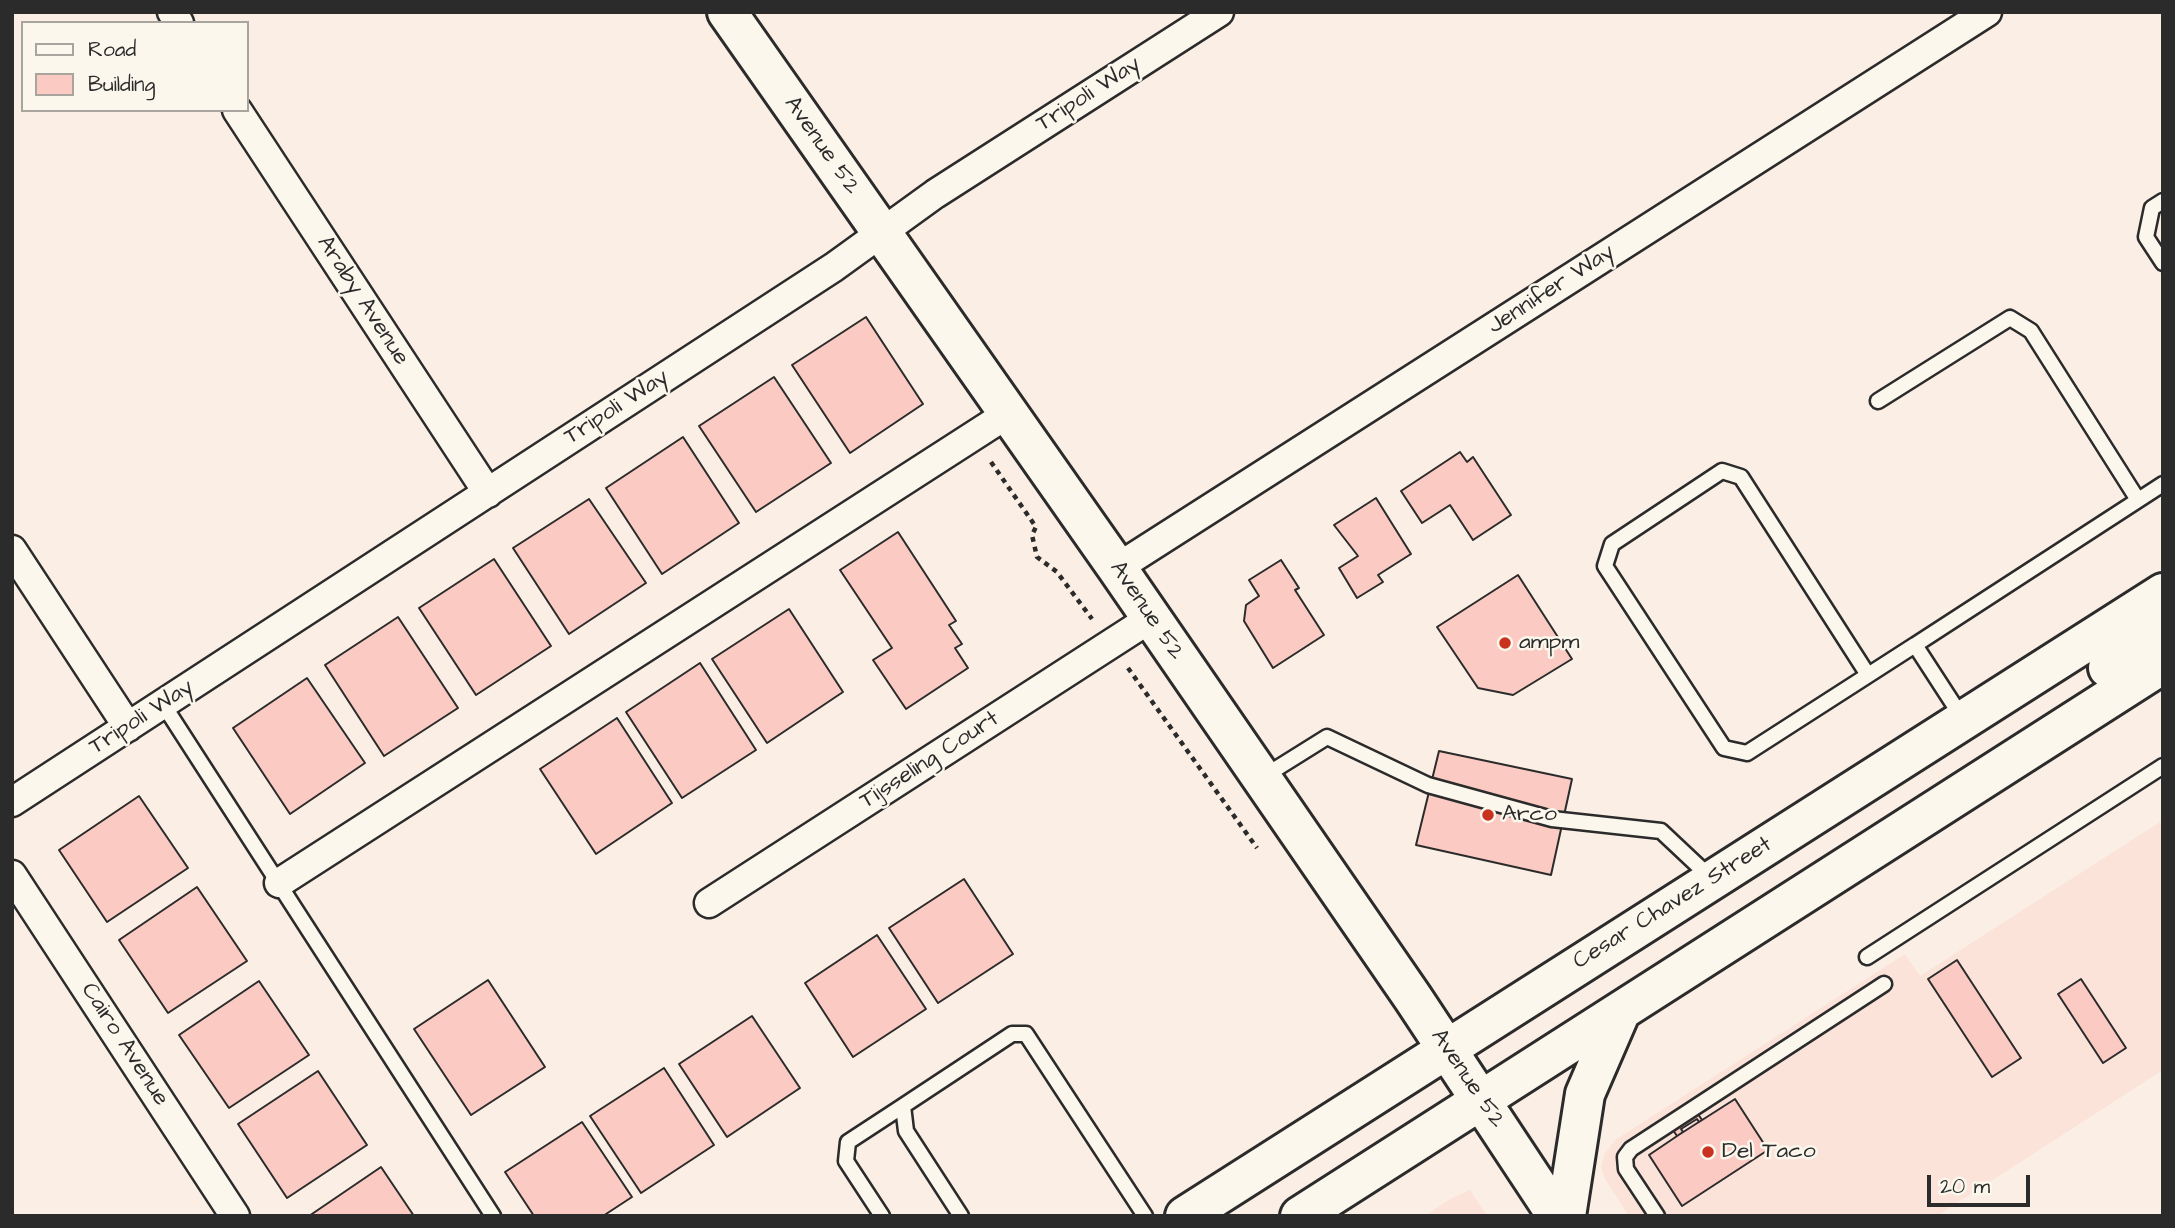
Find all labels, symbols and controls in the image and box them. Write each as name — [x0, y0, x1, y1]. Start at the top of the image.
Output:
legend — [21, 21, 248, 112]
text: Road — [88, 35, 136, 64]
street label: Tripoli Way — [1032, 51, 1146, 139]
text: Building — [88, 70, 155, 99]
street label: Avenue 52 — [777, 92, 865, 200]
street label: Araby Avenue — [310, 231, 414, 371]
street label: Jennifer Way — [1484, 239, 1620, 341]
street label: Tripoli Way — [560, 364, 674, 452]
street label: Avenue 52 — [1103, 556, 1189, 666]
place label: ampm — [1519, 629, 1579, 657]
marker: ampm — [1497, 635, 1513, 651]
street label: Tripoli Way — [85, 674, 199, 762]
street label: Tijsseling Court — [855, 706, 1005, 816]
place label: Arco — [1502, 801, 1557, 829]
marker: Arco — [1480, 807, 1496, 823]
street label: Cesar Chavez Street — [1569, 832, 1777, 976]
street label: Cairo Avenue — [74, 978, 174, 1112]
street label: Avenue 52 — [1424, 1024, 1510, 1134]
place label: Del Taco — [1722, 1138, 1816, 1166]
marker: Del Taco — [1700, 1144, 1716, 1160]
scale bar — [1930, 1162, 2033, 1206]
text: 20 m — [1940, 1172, 1990, 1201]

